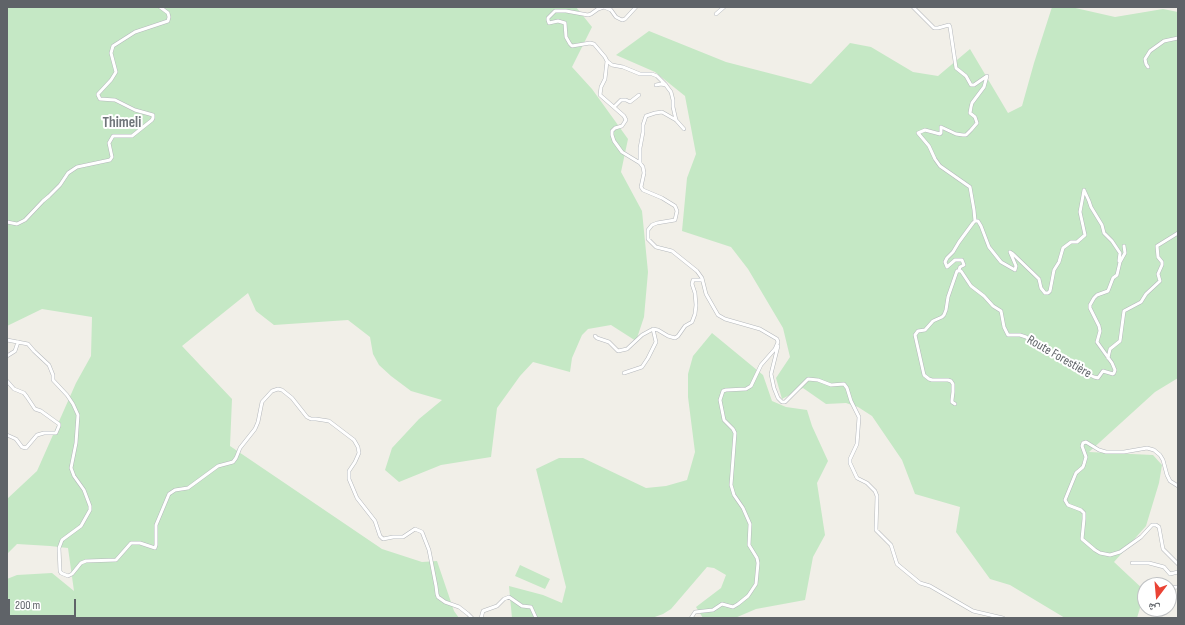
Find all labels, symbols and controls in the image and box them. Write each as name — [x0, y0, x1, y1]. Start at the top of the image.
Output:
district label: Thimeli — [103, 114, 141, 132]
street label: Route Forestière — [1024, 332, 1094, 382]
north arrow — [1137, 577, 1177, 617]
scale bar — [10, 591, 78, 617]
text: 200 m — [15, 598, 40, 613]
text: ش — [1146, 600, 1161, 616]

